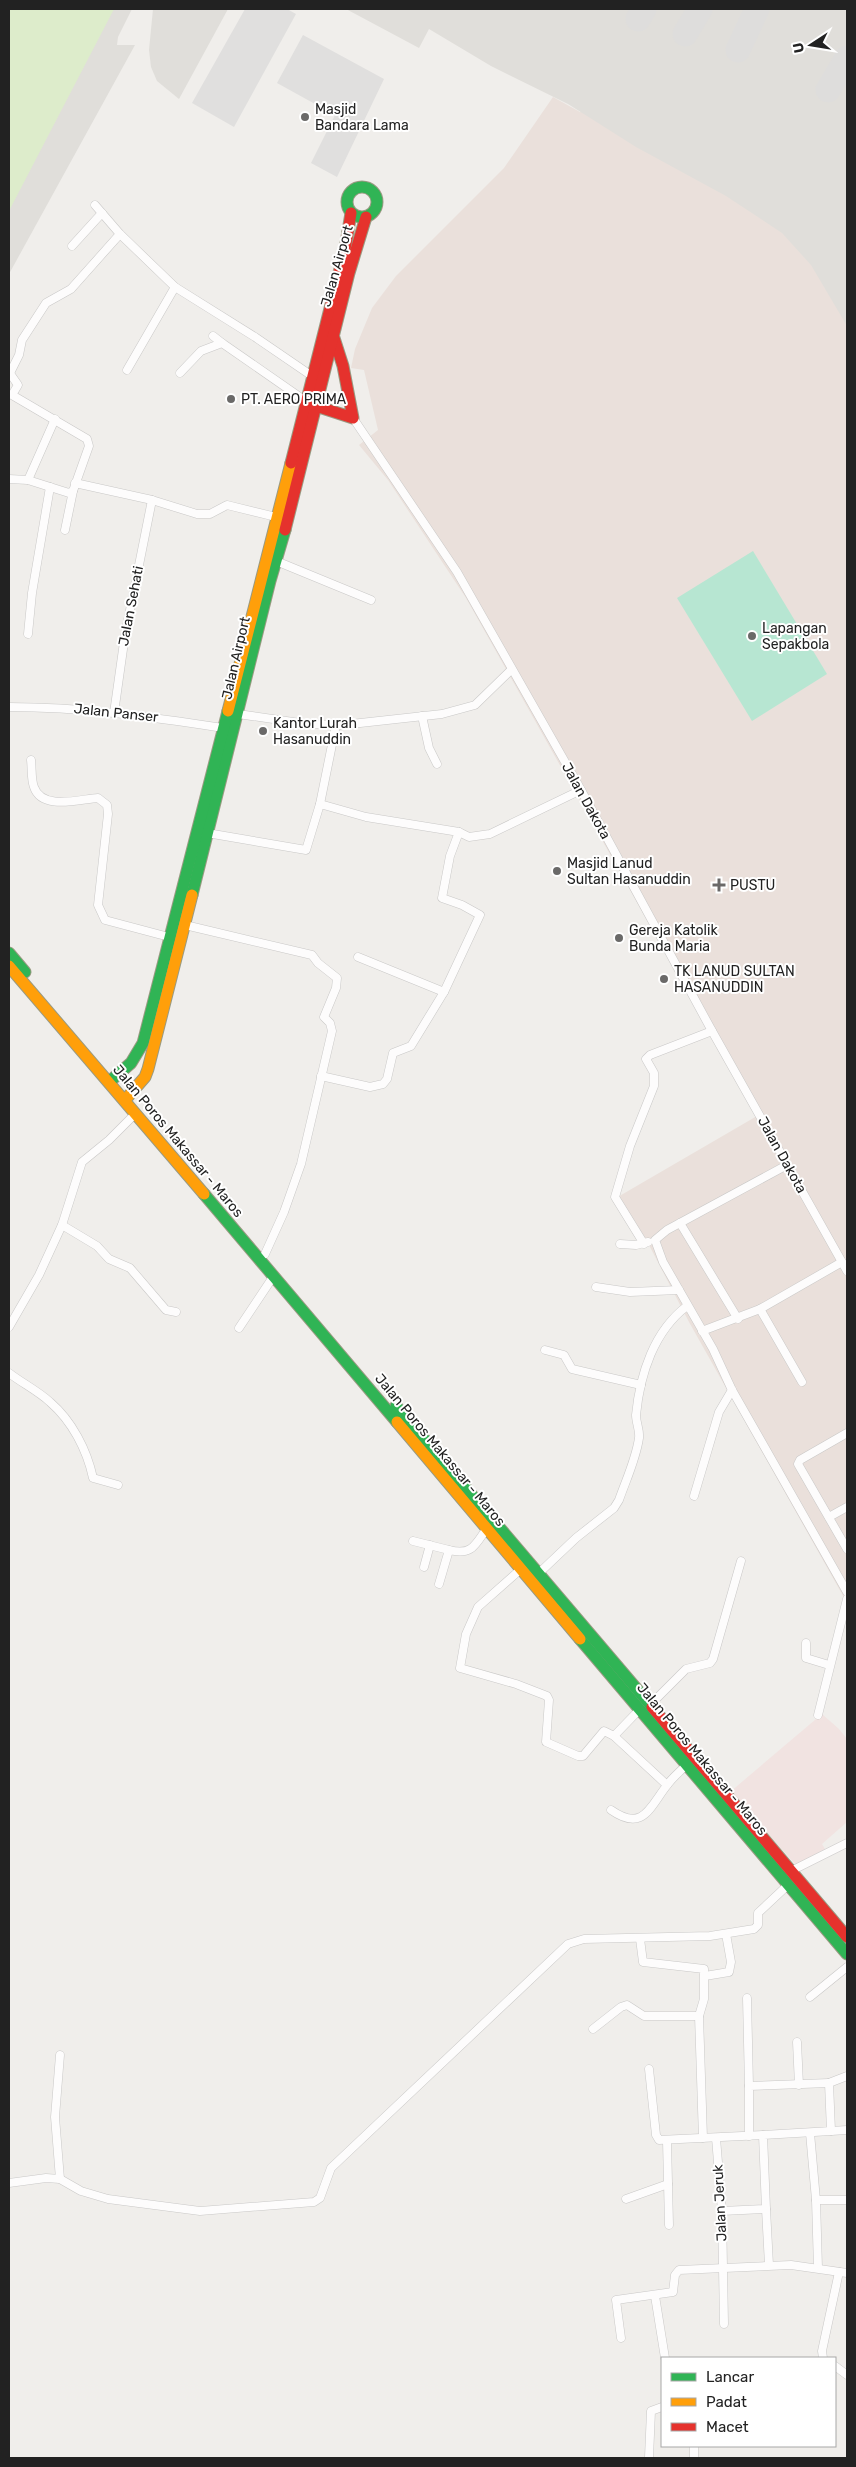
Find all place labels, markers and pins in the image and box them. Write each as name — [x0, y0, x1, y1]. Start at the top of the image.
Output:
place label: Masjid Bandara Lama — [315, 101, 409, 134]
marker: Masjid Bandara Lama — [299, 111, 311, 123]
place label: PT. AERO PRIMA — [241, 391, 347, 408]
marker: PT. AERO PRIMA — [225, 393, 237, 405]
place label: Lapangan Sepakbola — [762, 620, 829, 653]
marker: Lapangan Sepakbola — [746, 630, 758, 642]
place label: Kantor Lurah Hasanuddin — [273, 715, 357, 748]
marker: Kantor Lurah Hasanuddin — [257, 725, 269, 737]
place label: Masjid Lanud Sultan Hasanuddin — [567, 855, 691, 888]
marker: Masjid Lanud Sultan Hasanuddin — [551, 865, 563, 877]
place label: PUSTU — [730, 877, 775, 894]
marker: PUSTU — [712, 878, 726, 892]
place label: Gereja Katolik Bunda Maria — [629, 922, 718, 955]
marker: Gereja Katolik Bunda Maria — [613, 932, 625, 944]
place label: TK LANUD SULTAN HASANUDDIN — [674, 963, 795, 996]
marker: TK LANUD SULTAN HASANUDDIN — [658, 973, 670, 985]

